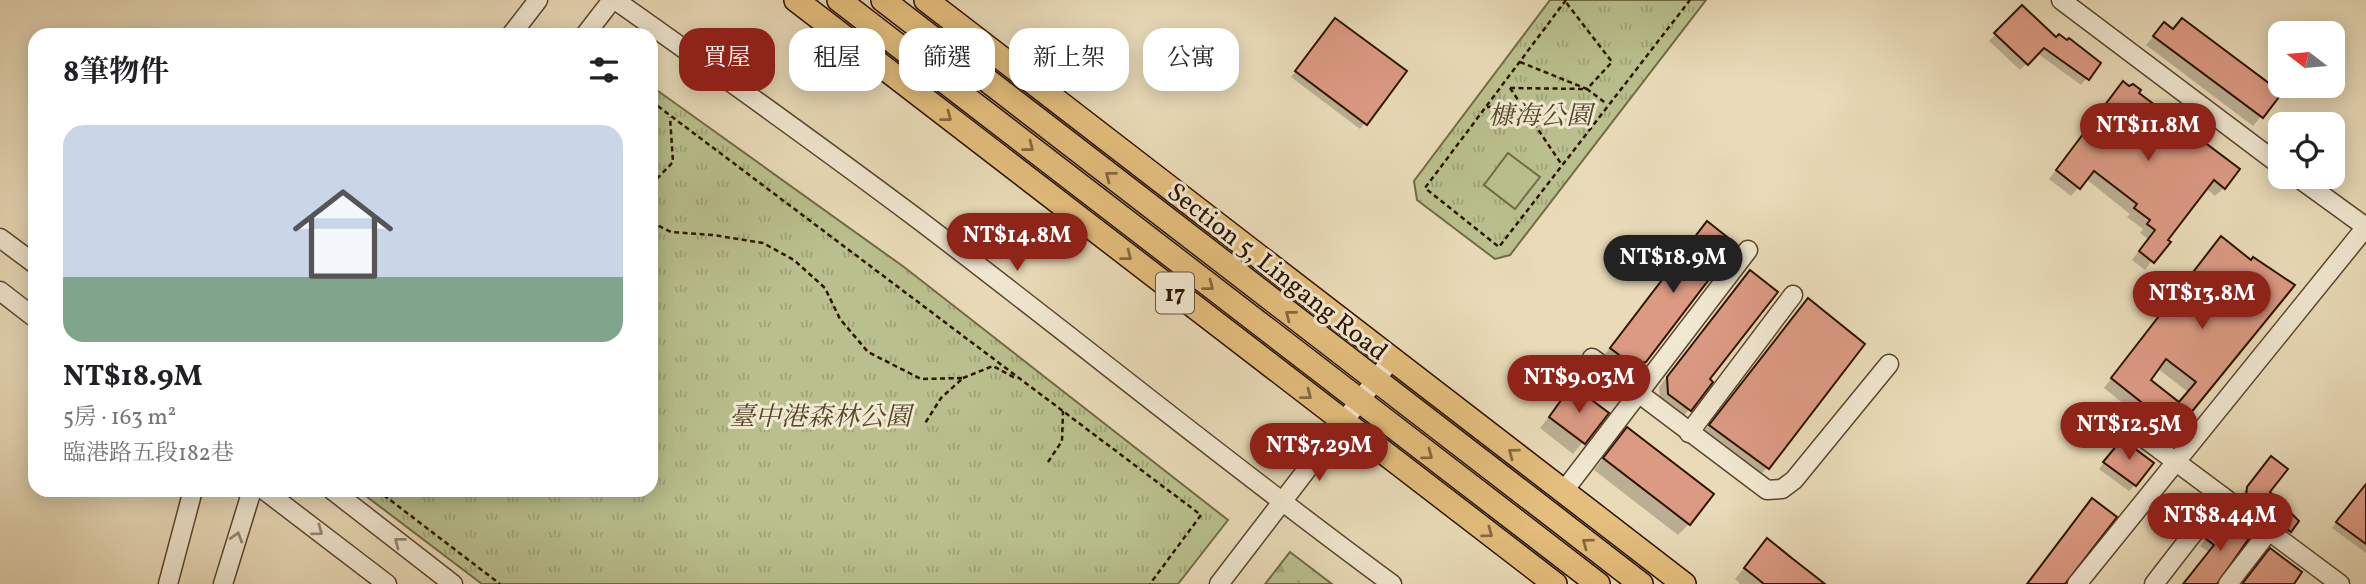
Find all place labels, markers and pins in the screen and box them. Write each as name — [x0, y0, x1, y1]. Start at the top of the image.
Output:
pin: NT$11.8M — [2076, 104, 2220, 163]
pin: NT$14.8M — [945, 214, 1089, 273]
pin: NT$18.9M — [1601, 236, 1745, 295]
pin: NT$13.8M — [2130, 272, 2274, 331]
pin: NT$9.03M — [1507, 356, 1651, 415]
pin: NT$12.5M — [2057, 402, 2201, 462]
pin: NT$7.29M — [1247, 424, 1391, 483]
pin: NT$8.44M — [2148, 494, 2292, 553]

